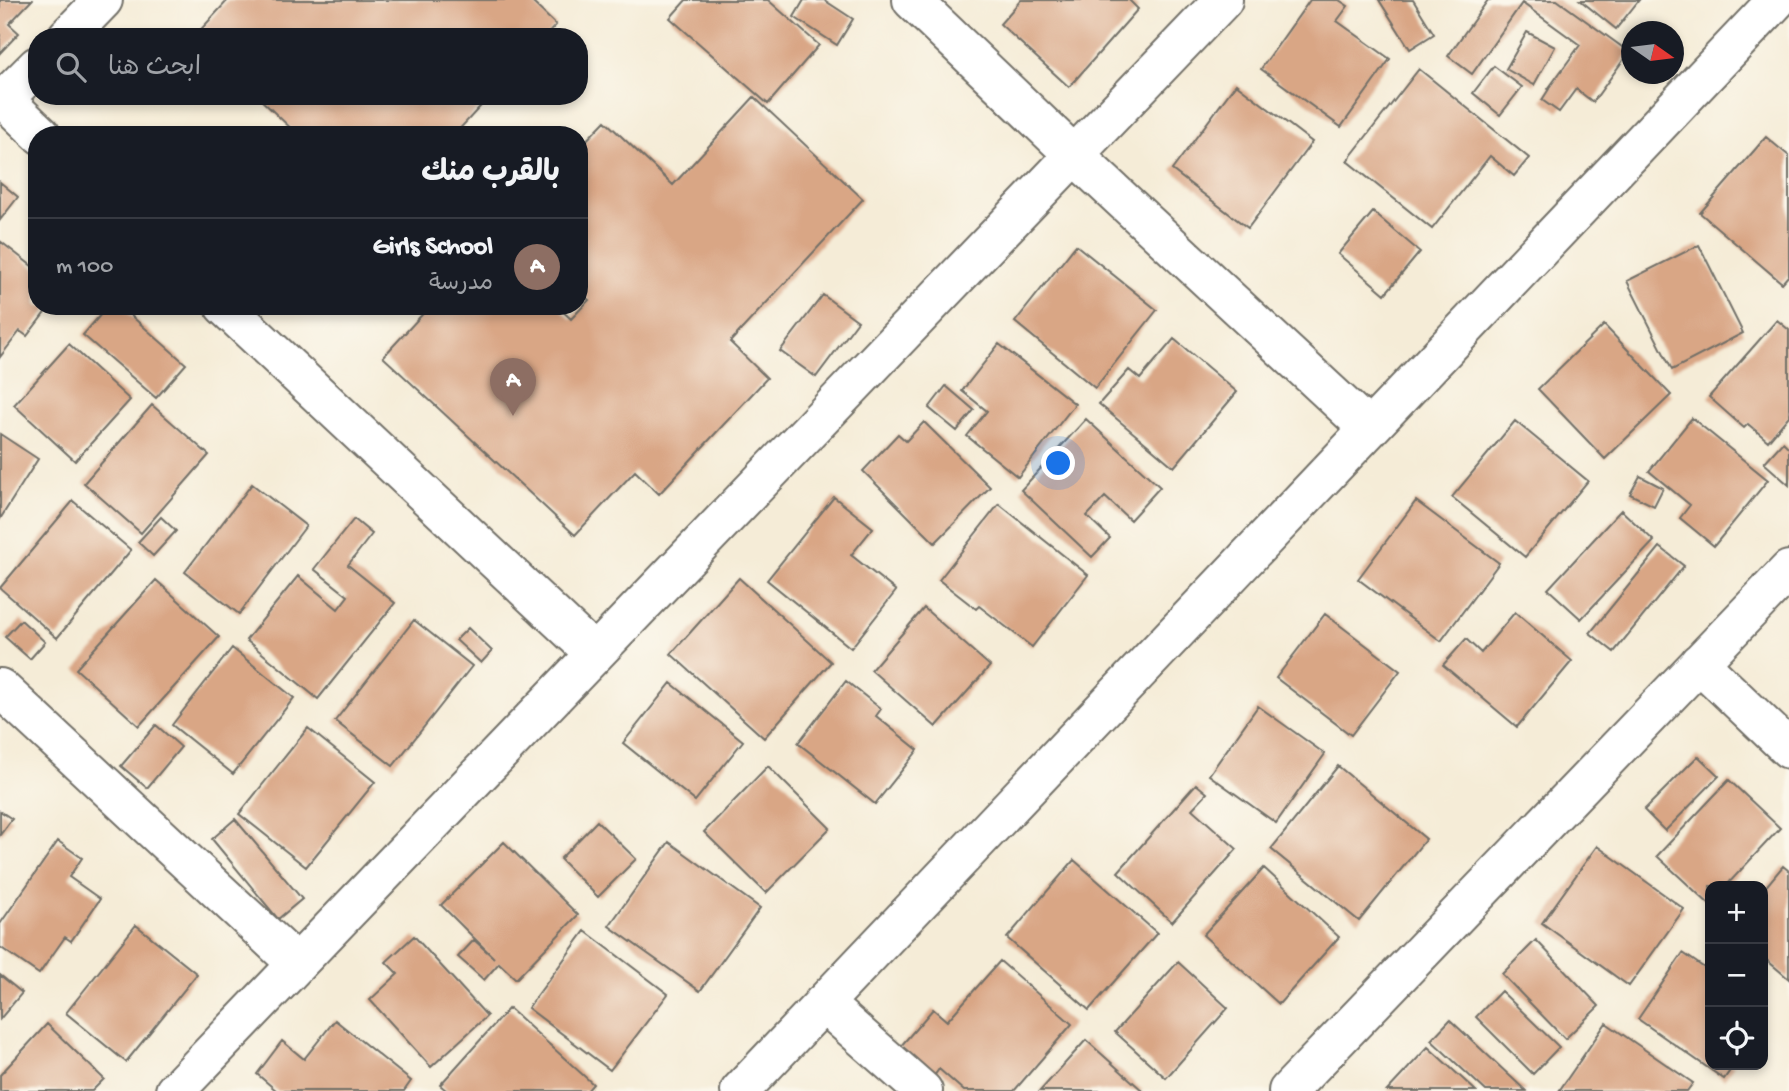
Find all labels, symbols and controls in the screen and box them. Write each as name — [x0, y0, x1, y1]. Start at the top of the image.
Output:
north arrow — [1621, 21, 1684, 84]
search box — [28, 28, 588, 105]
icon: search — [52, 48, 90, 86]
text: ابحث هنا — [108, 54, 201, 85]
text: بالقرب منك — [421, 157, 560, 192]
text: Girls School — [373, 233, 493, 264]
text: 100 m — [56, 254, 113, 281]
text: A — [530, 254, 544, 281]
text: مدرسة — [429, 271, 493, 298]
pin: A — [490, 358, 536, 416]
your location — [1041, 446, 1075, 480]
map controls — [1705, 881, 1768, 1070]
button: + — [1705, 881, 1768, 944]
button: − — [1705, 944, 1768, 1007]
button: locate — [1705, 1007, 1768, 1070]

